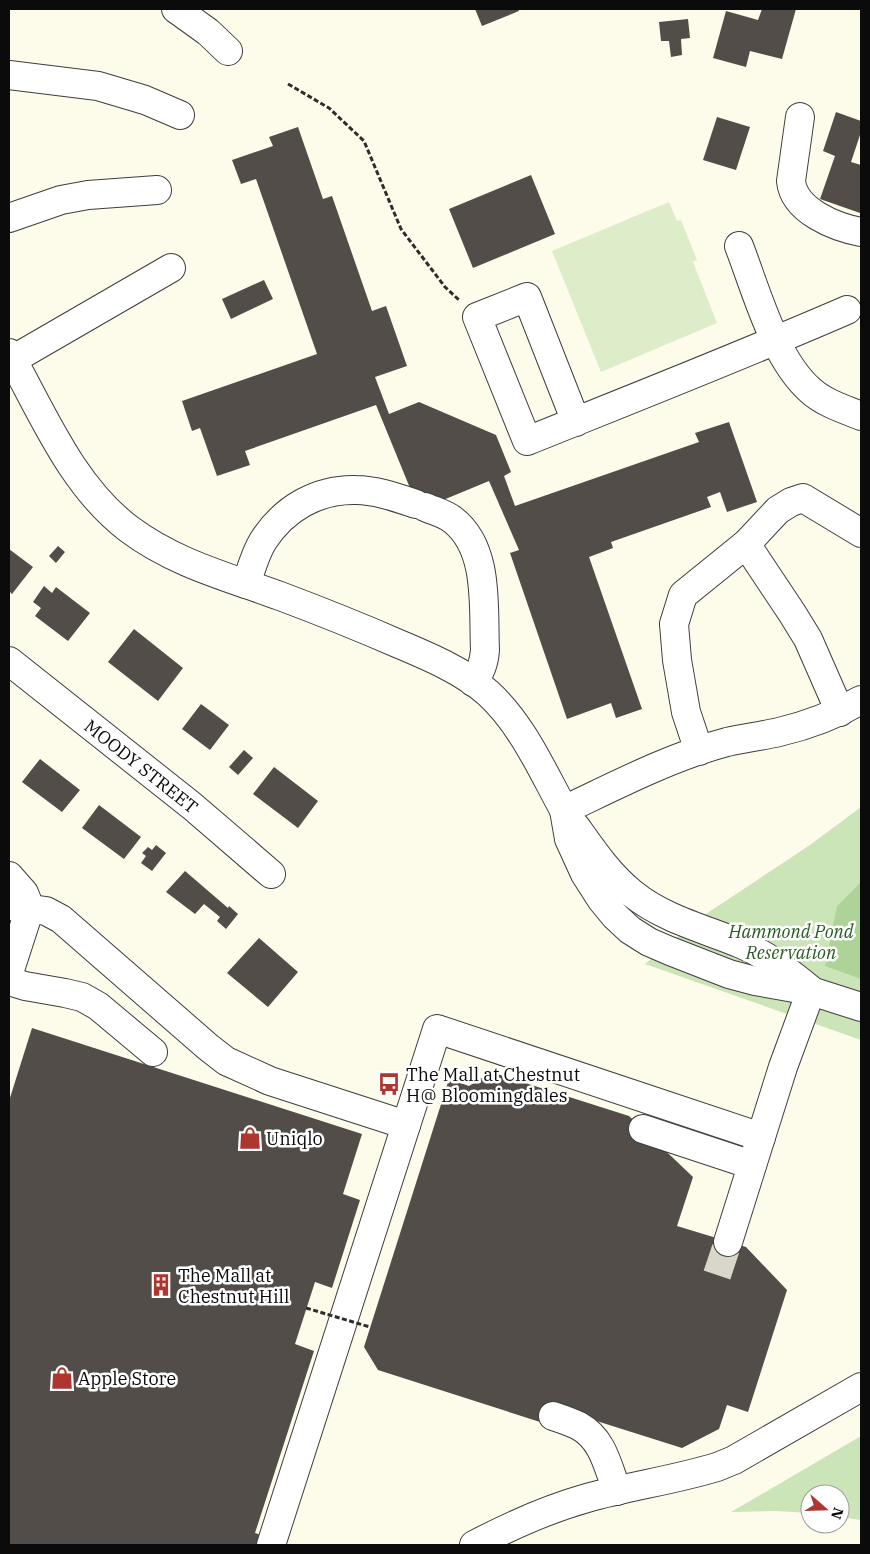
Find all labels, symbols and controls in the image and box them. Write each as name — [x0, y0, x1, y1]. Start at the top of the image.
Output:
street label: MOODY STREET — [80, 714, 203, 818]
park label: Hammond Pond Reservation — [727, 920, 854, 964]
place label: The Mall at Chestnut H@ Bloomingdales — [406, 1063, 580, 1107]
bus stop icon: The Mall at Chestnut H@ Bloomingdales — [376, 1071, 402, 1097]
shop icon: Uniqlo — [237, 1125, 263, 1151]
place label: Uniqlo — [266, 1127, 323, 1150]
place label: The Mall at Chestnut Hill — [178, 1264, 289, 1308]
building icon: The Mall at Chestnut Hill — [148, 1272, 174, 1298]
shop icon: Apple Store — [49, 1365, 75, 1391]
place label: Apple Store — [78, 1367, 176, 1390]
north arrow — [800, 1484, 850, 1534]
text: N — [827, 1505, 848, 1522]

